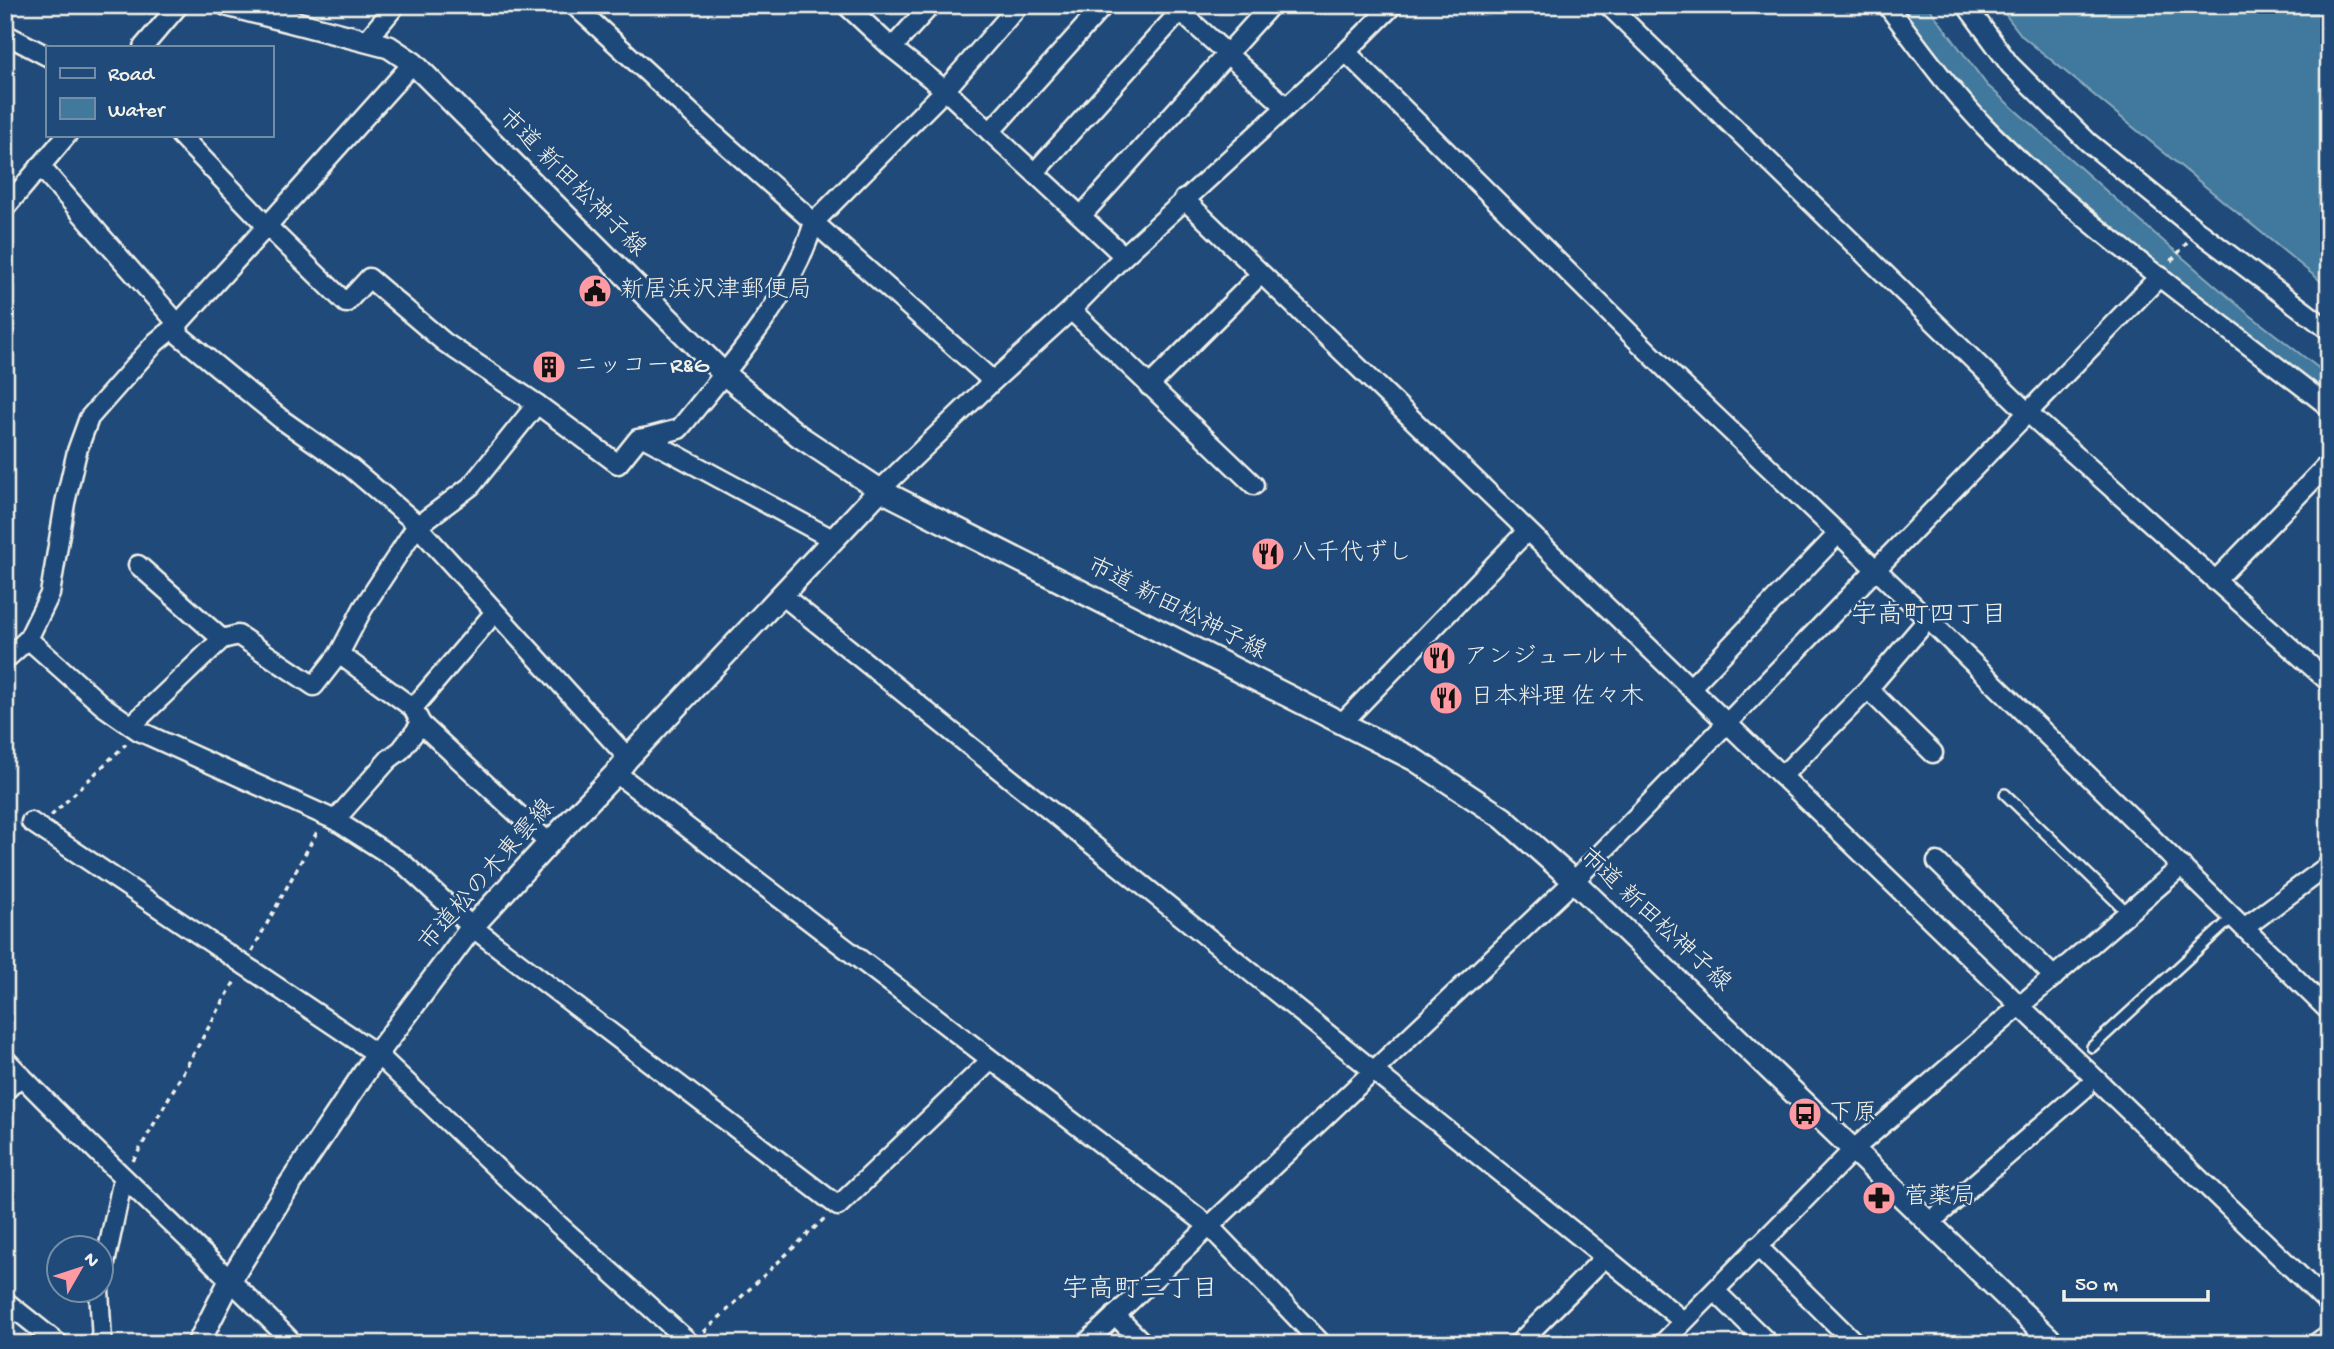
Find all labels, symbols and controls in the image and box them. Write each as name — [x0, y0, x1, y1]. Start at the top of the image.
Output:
legend — [46, 46, 273, 136]
text: Road — [108, 64, 156, 89]
text: Water — [108, 100, 166, 125]
street label: 市道 新田松神子線 — [491, 103, 652, 264]
public building icon: 新居浜沢津郵便局 — [576, 272, 614, 310]
place label: 新居浜沢津郵便局 — [620, 276, 812, 306]
building icon: ニッコーR&G — [530, 348, 568, 386]
place label: ニッコーR&G — [574, 353, 710, 382]
restaurant icon: 八千代ずし — [1249, 535, 1287, 573]
place label: 八千代ずし — [1292, 539, 1412, 569]
street label: 市道 新田松神子線 — [1081, 551, 1271, 668]
district label: 宇高町四丁目 — [1851, 601, 2007, 633]
restaurant icon: アンジュール＋ — [1420, 639, 1458, 677]
place label: アンジュール＋ — [1464, 644, 1631, 673]
restaurant icon: 日本料理 佐々木 — [1427, 679, 1465, 717]
place label: 日本料理 佐々木 — [1470, 683, 1644, 713]
street label: 市道松の木東雲線 — [413, 793, 562, 958]
street label: 市道 新田松神子線 — [1572, 842, 1737, 999]
bus stop icon: 下原 — [1786, 1095, 1824, 1133]
place label: 下原 — [1829, 1100, 1877, 1129]
pharmacy icon: 菅薬局 — [1860, 1179, 1898, 1217]
place label: 菅薬局 — [1904, 1183, 1976, 1213]
north arrow — [46, 1234, 116, 1304]
text: N — [78, 1248, 103, 1273]
scale bar — [2064, 1258, 2208, 1302]
text: 50 m — [2075, 1274, 2118, 1299]
district label: 宇高町三丁目 — [1062, 1275, 1218, 1307]

